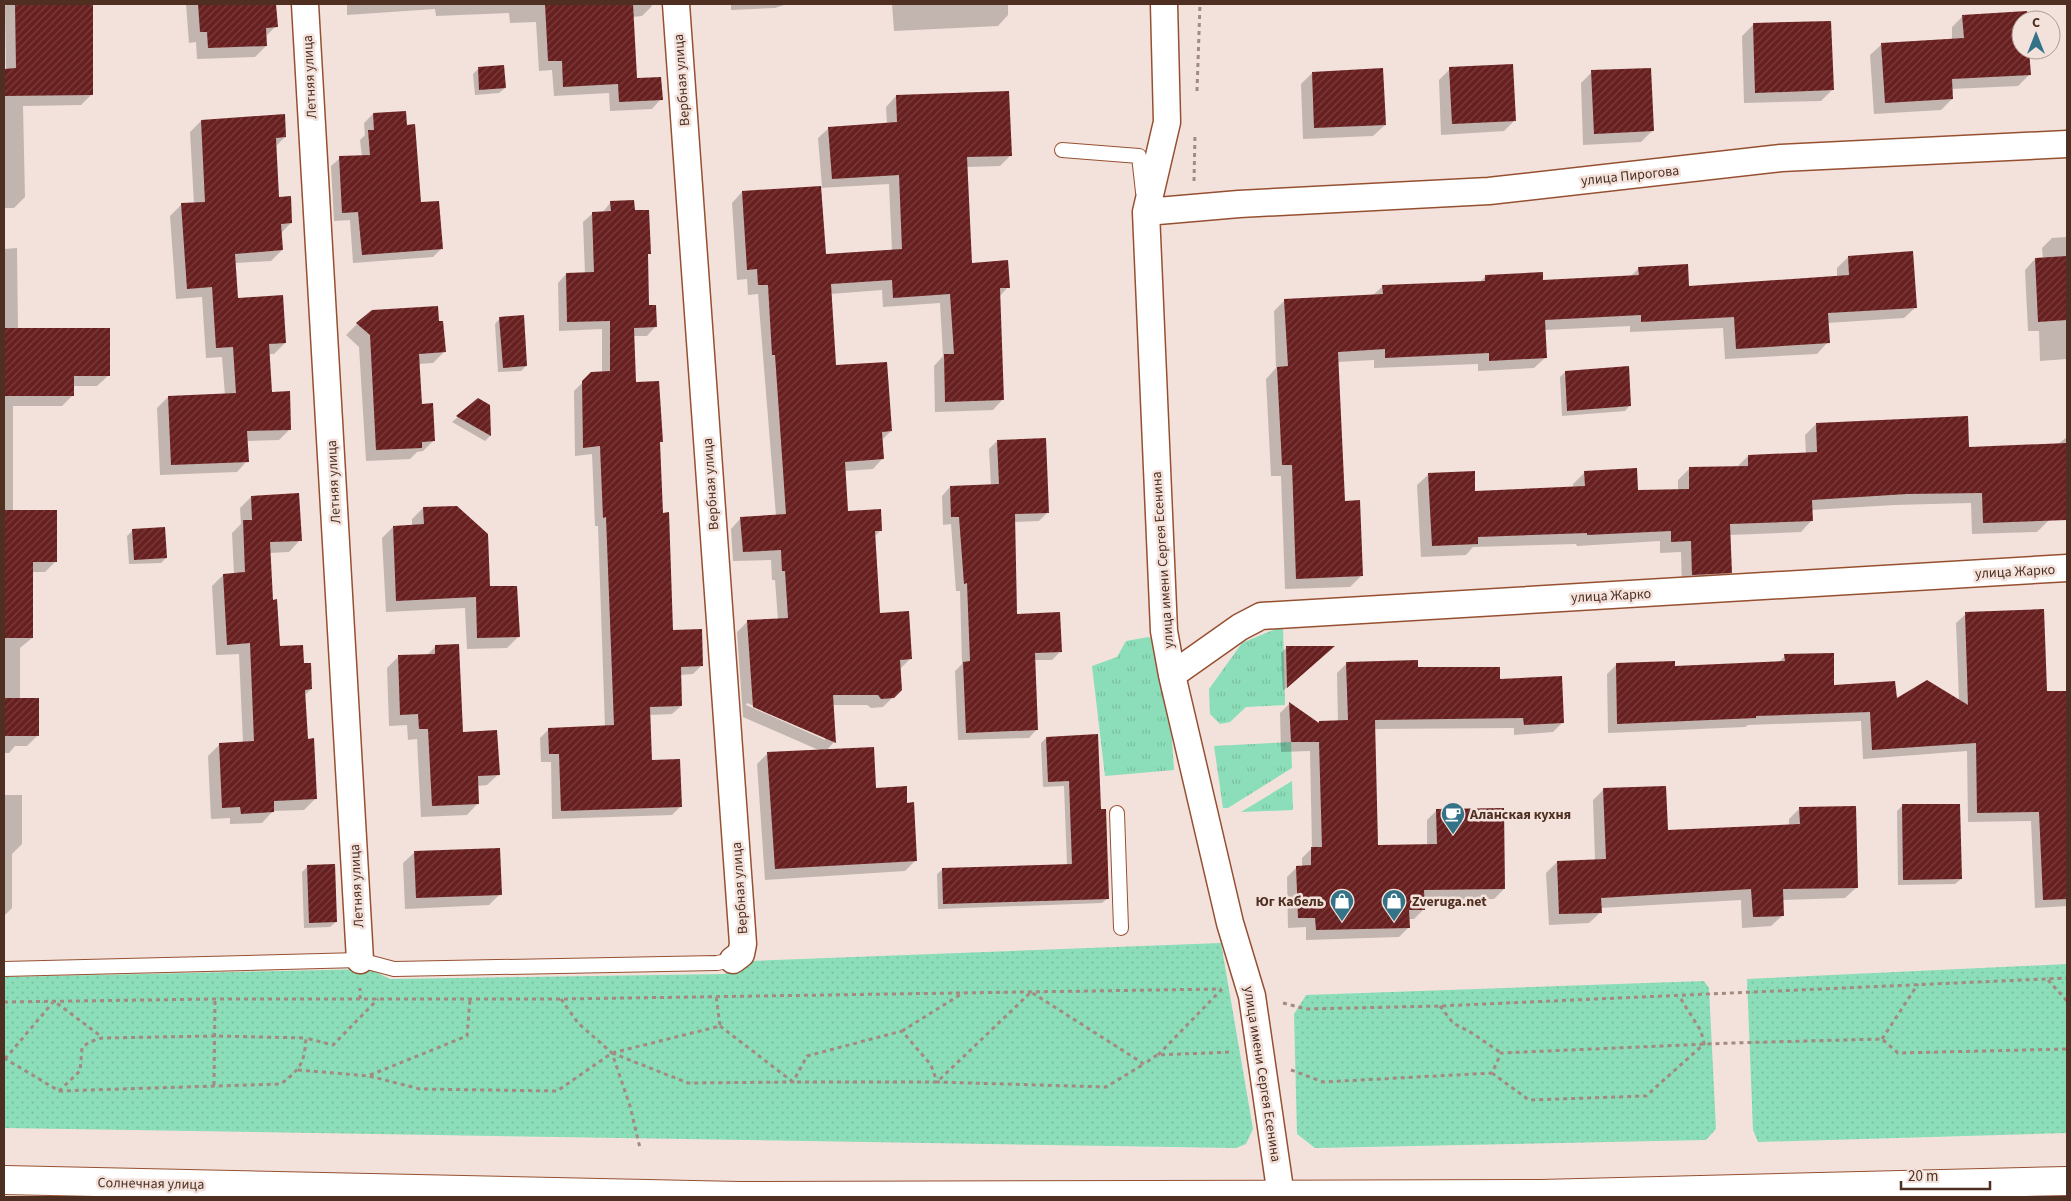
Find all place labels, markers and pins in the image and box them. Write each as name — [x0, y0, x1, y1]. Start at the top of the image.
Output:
cafe icon: Аланская кухня — [1440, 801, 1466, 835]
place label: Аланская кухня — [1469, 805, 1571, 825]
shop icon: Юг Кабель — [1329, 888, 1355, 922]
shop icon: Zveruga.net — [1381, 888, 1407, 922]
place label: Юг Кабель — [1256, 892, 1324, 912]
place label: Zveruga.net — [1412, 892, 1487, 912]

